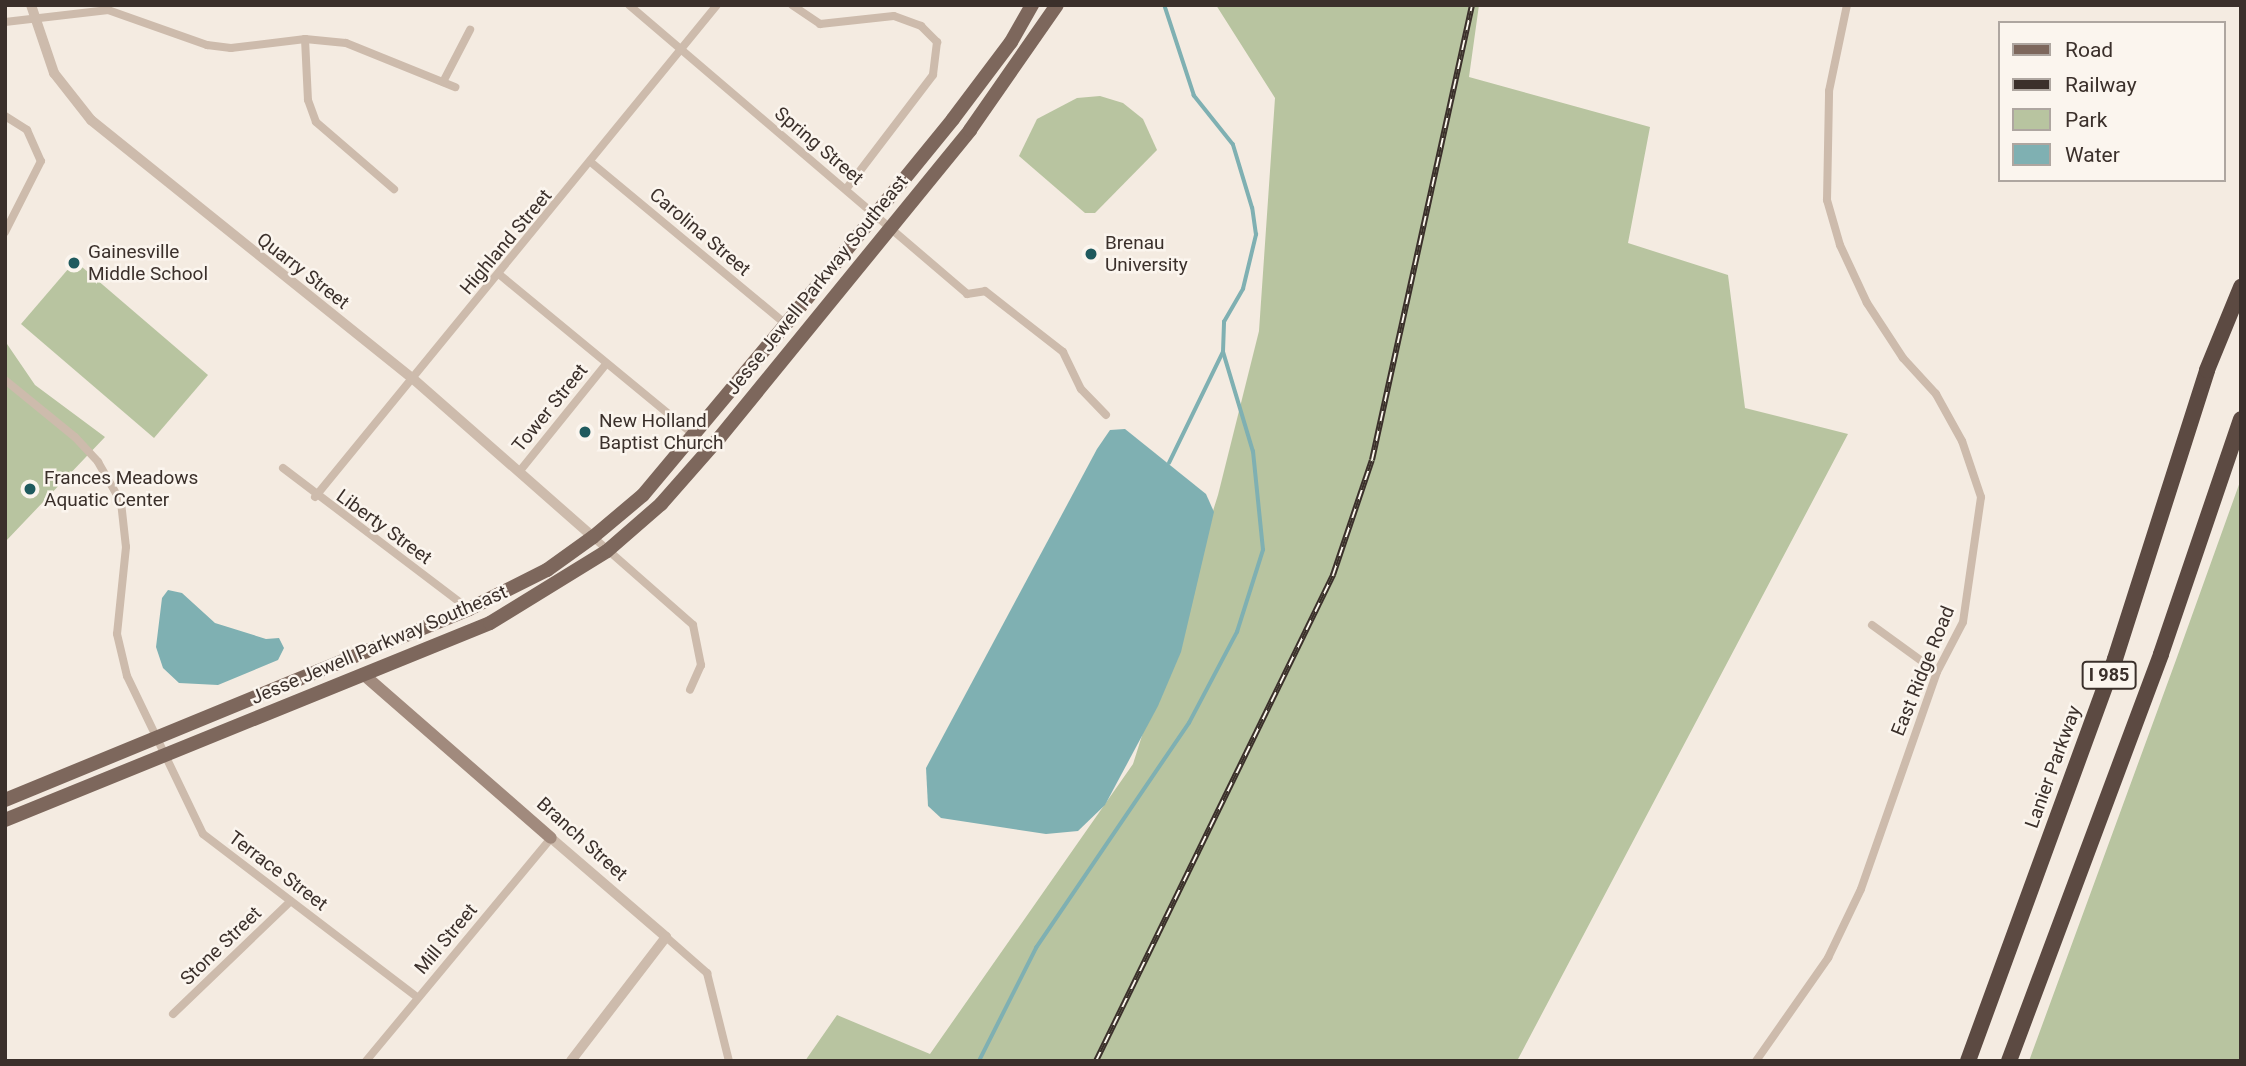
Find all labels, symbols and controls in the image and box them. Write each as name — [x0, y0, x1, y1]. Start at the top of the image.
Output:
legend — [1997, 21, 2225, 182]
text: Road — [2065, 38, 2113, 62]
text: Railway — [2065, 73, 2137, 97]
street label: Spring Street — [770, 102, 868, 190]
text: Park — [2065, 108, 2107, 132]
text: Water — [2065, 143, 2120, 167]
street label: Jesse Jewell Parkway Southeast — [721, 171, 913, 399]
street label: Carolina Street — [645, 183, 755, 281]
street label: Highland Street — [455, 185, 557, 299]
street label: Quarry Street — [252, 228, 354, 314]
place label: Brenau University — [1105, 232, 1188, 276]
place label: Gainesville Middle School — [88, 241, 208, 285]
marker: Brenau University — [1083, 246, 1099, 262]
marker: Gainesville Middle School — [66, 255, 82, 271]
street label: Tower Street — [508, 359, 592, 457]
place label: New Holland Baptist Church — [599, 410, 723, 454]
marker: New Holland Baptist Church — [577, 424, 593, 440]
place label: Frances Meadows Aquatic Center — [44, 467, 198, 511]
marker: Frances Meadows Aquatic Center — [22, 481, 38, 497]
street label: Liberty Street — [332, 485, 436, 569]
street label: Jesse Jewell Parkway Southeast — [248, 581, 510, 709]
street label: East Ridge Road — [1887, 603, 1959, 739]
road number: I 985 — [2081, 660, 2137, 690]
street label: Lanier Parkway — [2020, 703, 2086, 831]
street label: Branch Street — [532, 792, 632, 886]
street label: Terrace Street — [224, 826, 332, 916]
street label: Mill Street — [410, 899, 482, 979]
street label: Stone Street — [176, 902, 266, 990]

